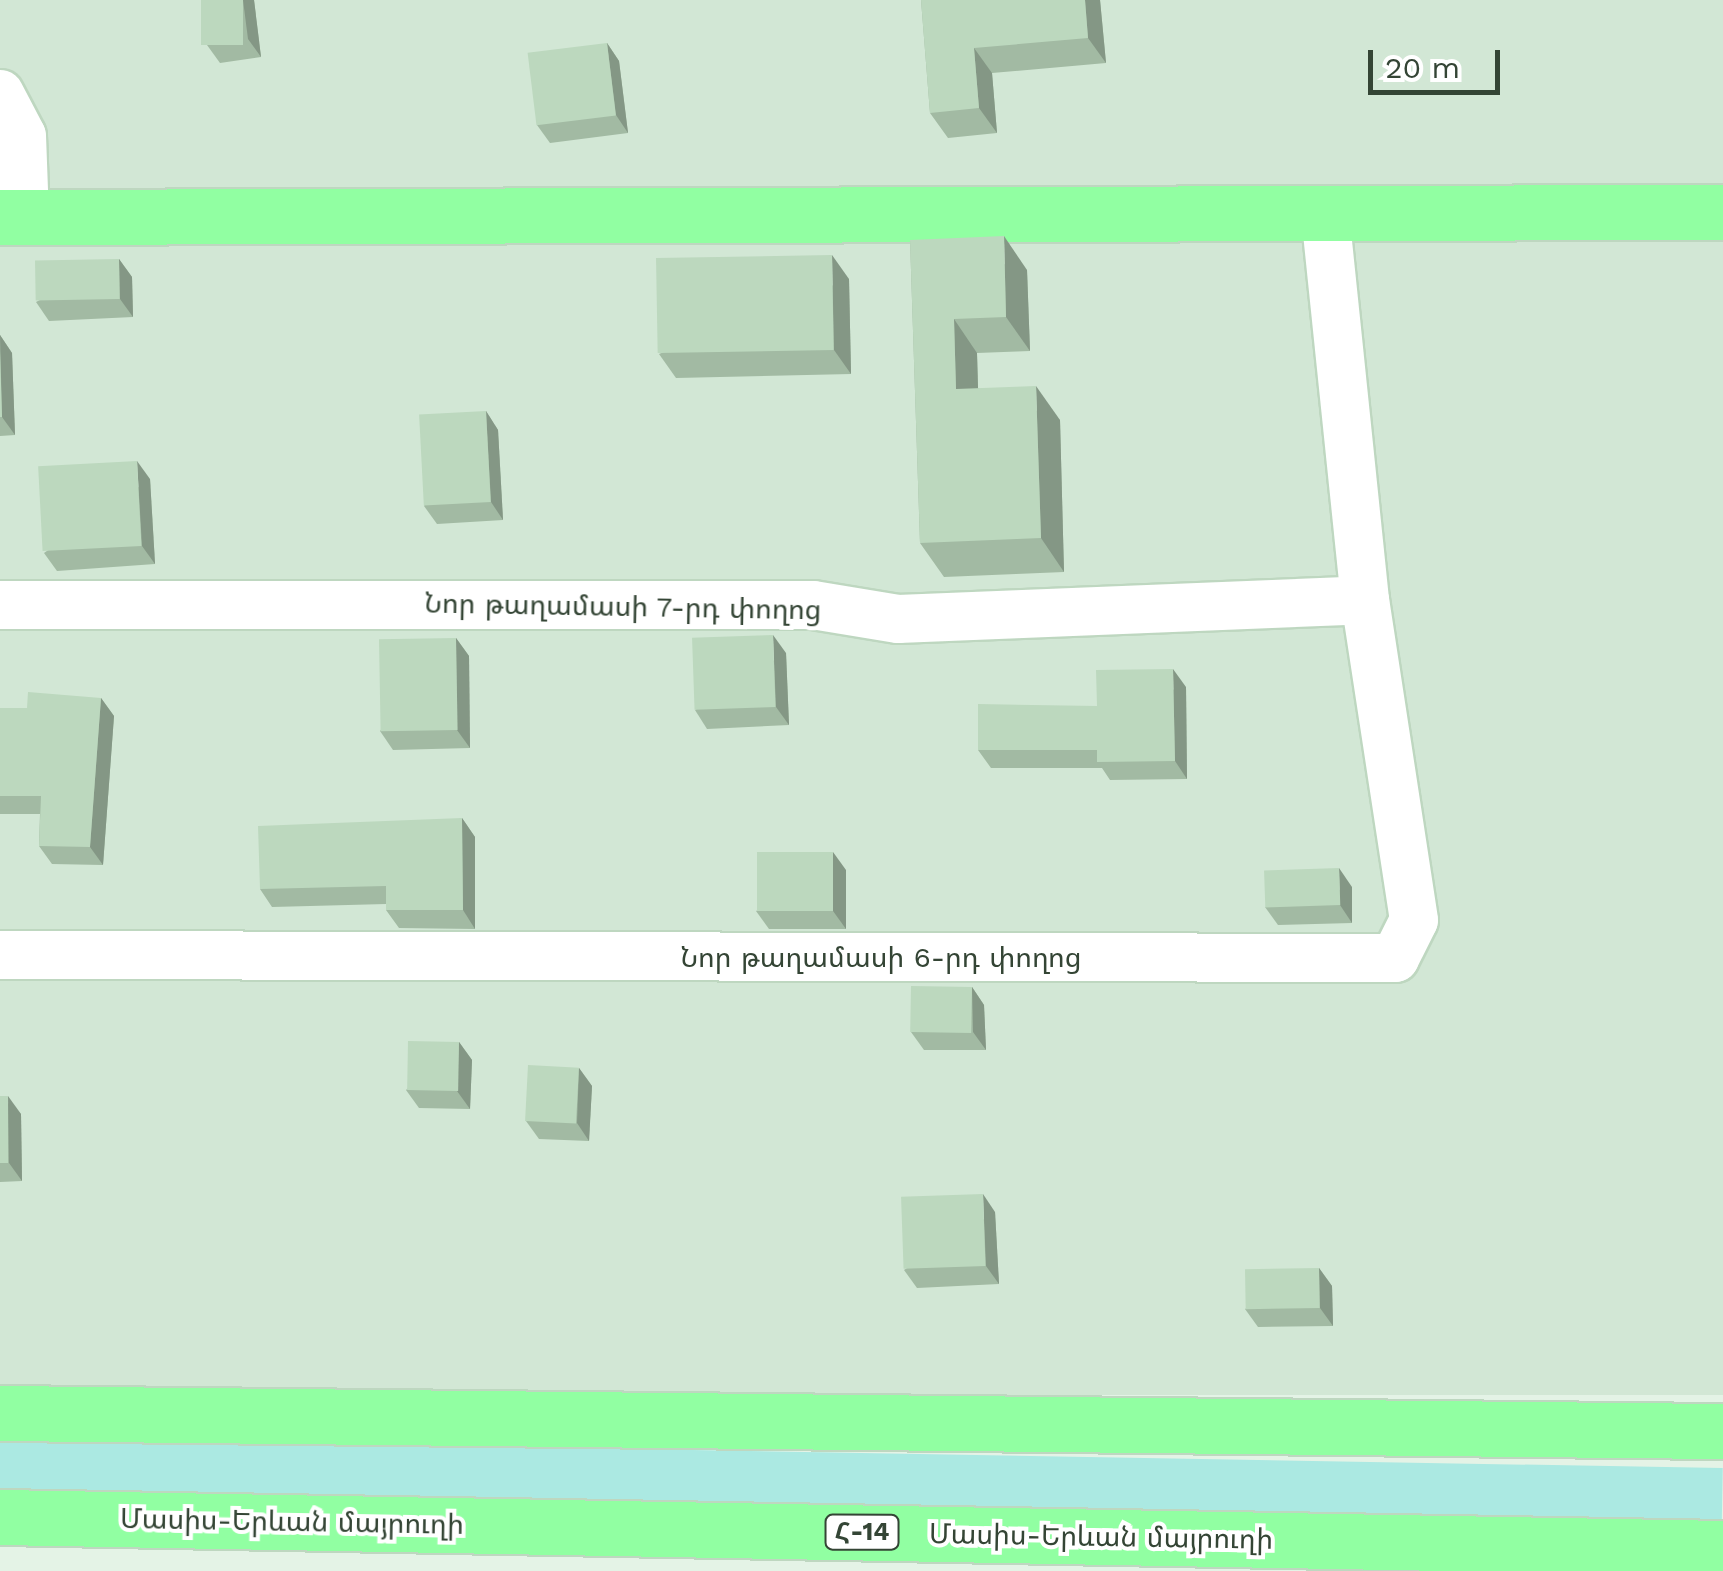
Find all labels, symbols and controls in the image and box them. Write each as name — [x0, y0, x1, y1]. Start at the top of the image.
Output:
scale bar — [1373, 30, 1506, 92]
text: 20 m — [1385, 50, 1460, 85]
street label: Նոր թաղամասի 7-րդ փողոց — [424, 587, 822, 627]
street label: Նոր թաղամասի 6-րդ փողոց — [680, 941, 1082, 975]
street label: Մասիս-Երևան մայրուղի — [120, 1502, 464, 1542]
road number: Հ-14 — [824, 1512, 900, 1552]
street label: Մասիս-Երևան մայրուղի — [929, 1517, 1273, 1557]

